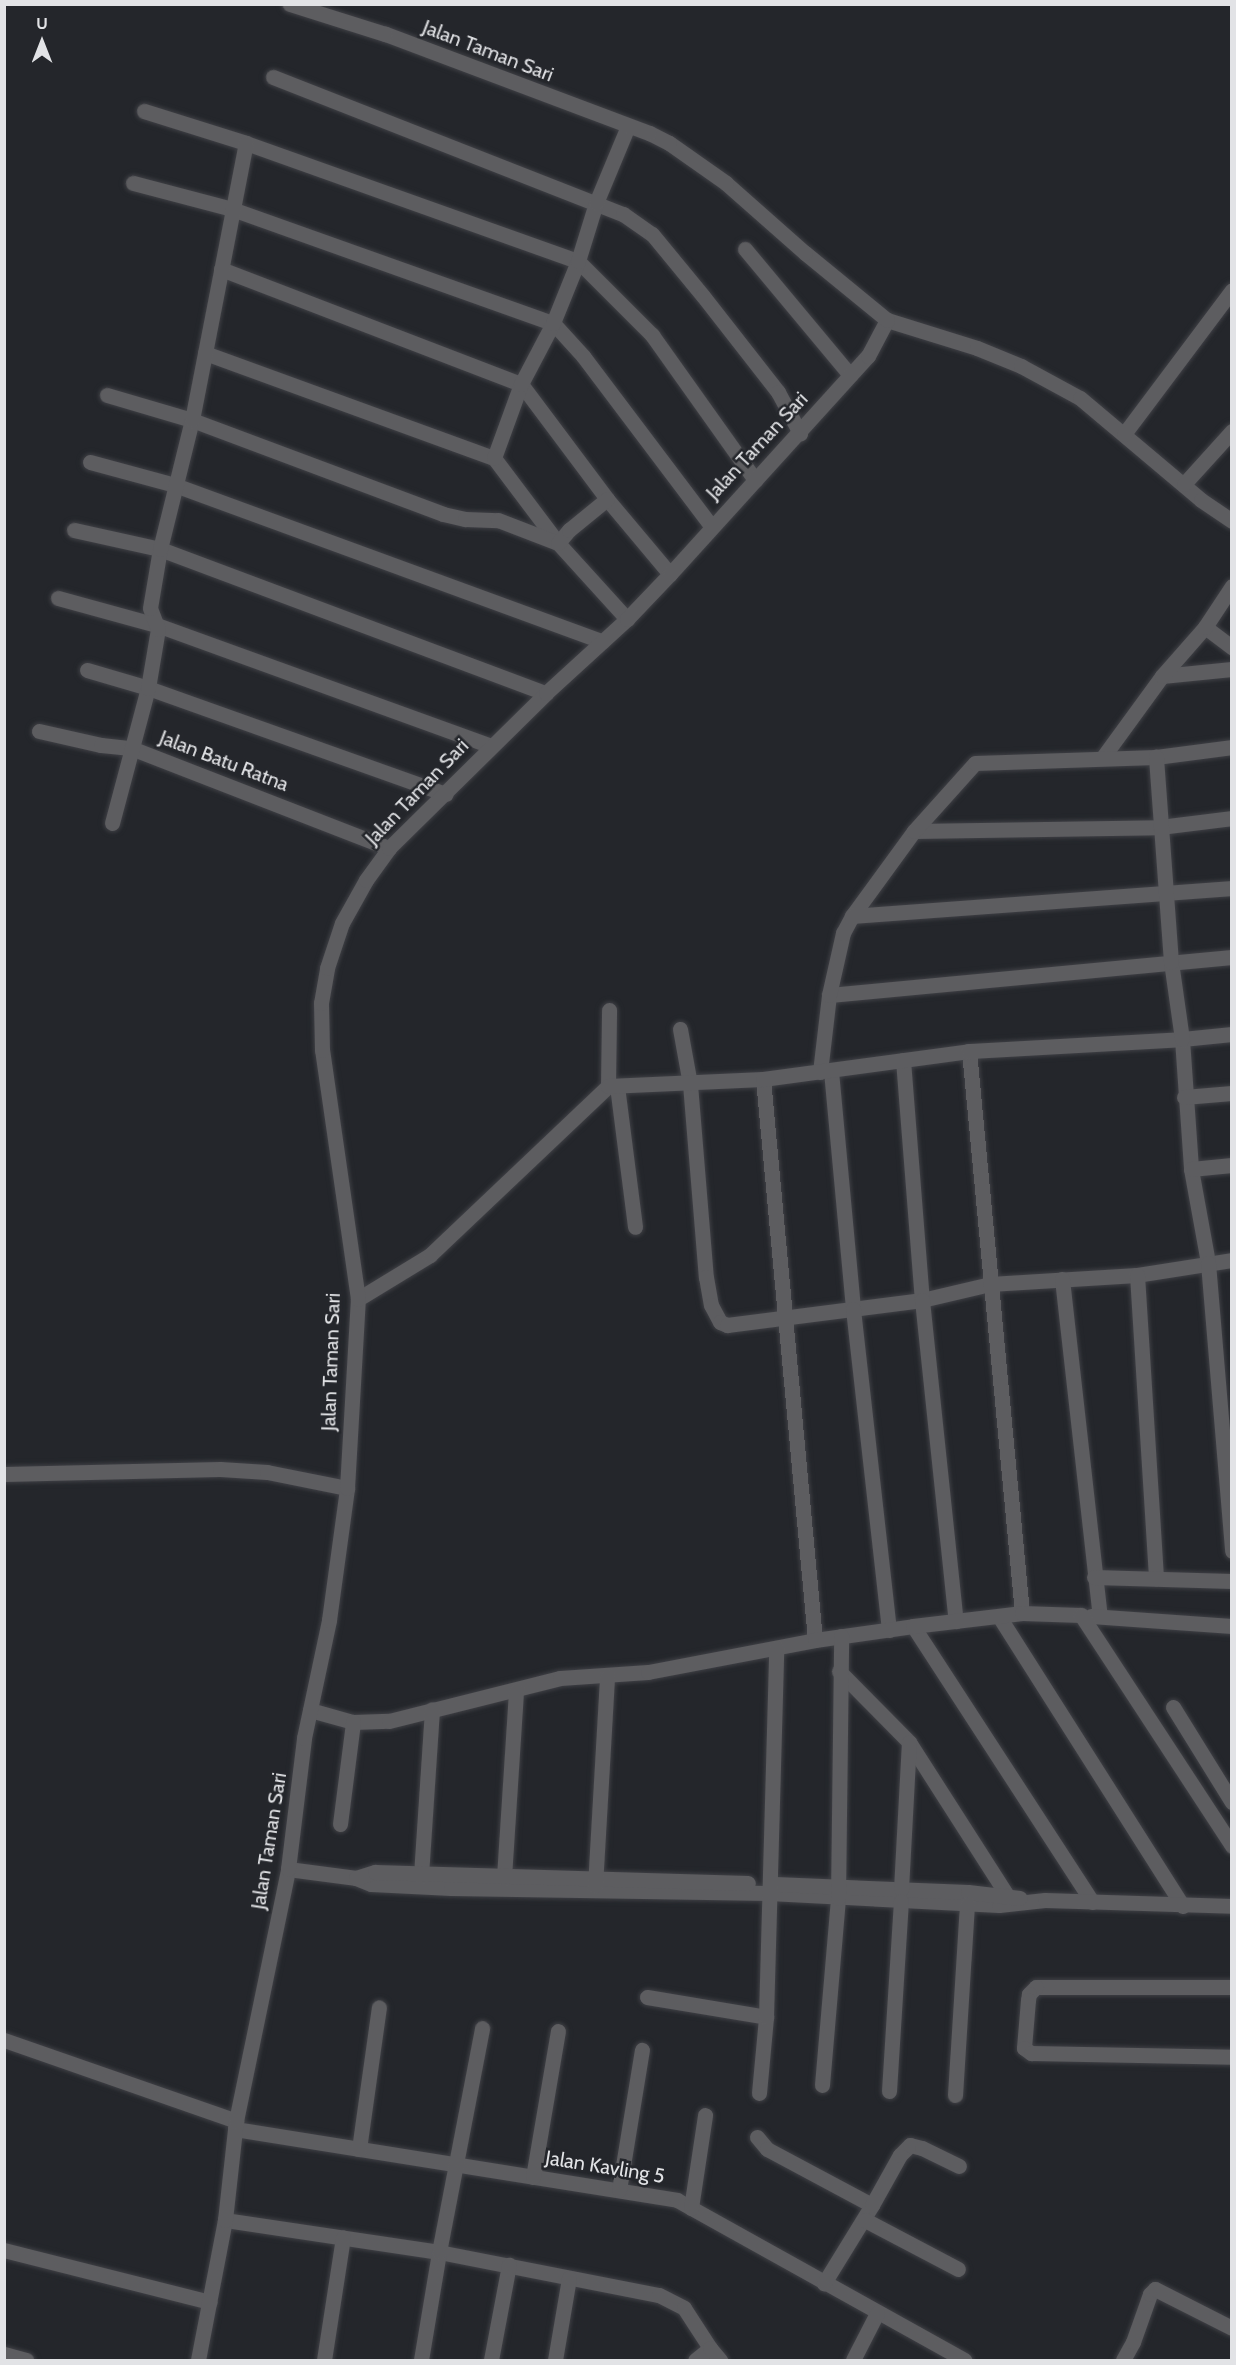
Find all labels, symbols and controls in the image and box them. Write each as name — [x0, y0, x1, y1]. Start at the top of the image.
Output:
north arrow — [12, 12, 72, 72]
text: U — [36, 14, 48, 33]
street label: Jalan Taman Sari — [419, 15, 557, 87]
street label: Jalan Taman Sari — [701, 387, 813, 505]
street label: Jalan Batu Ratna — [156, 725, 292, 797]
street label: Jalan Taman Sari — [360, 734, 474, 850]
street label: Jalan Taman Sari — [317, 1293, 345, 1431]
street label: Jalan Taman Sari — [246, 1771, 292, 1911]
street label: Jalan Kavling 5 — [544, 2146, 666, 2188]

